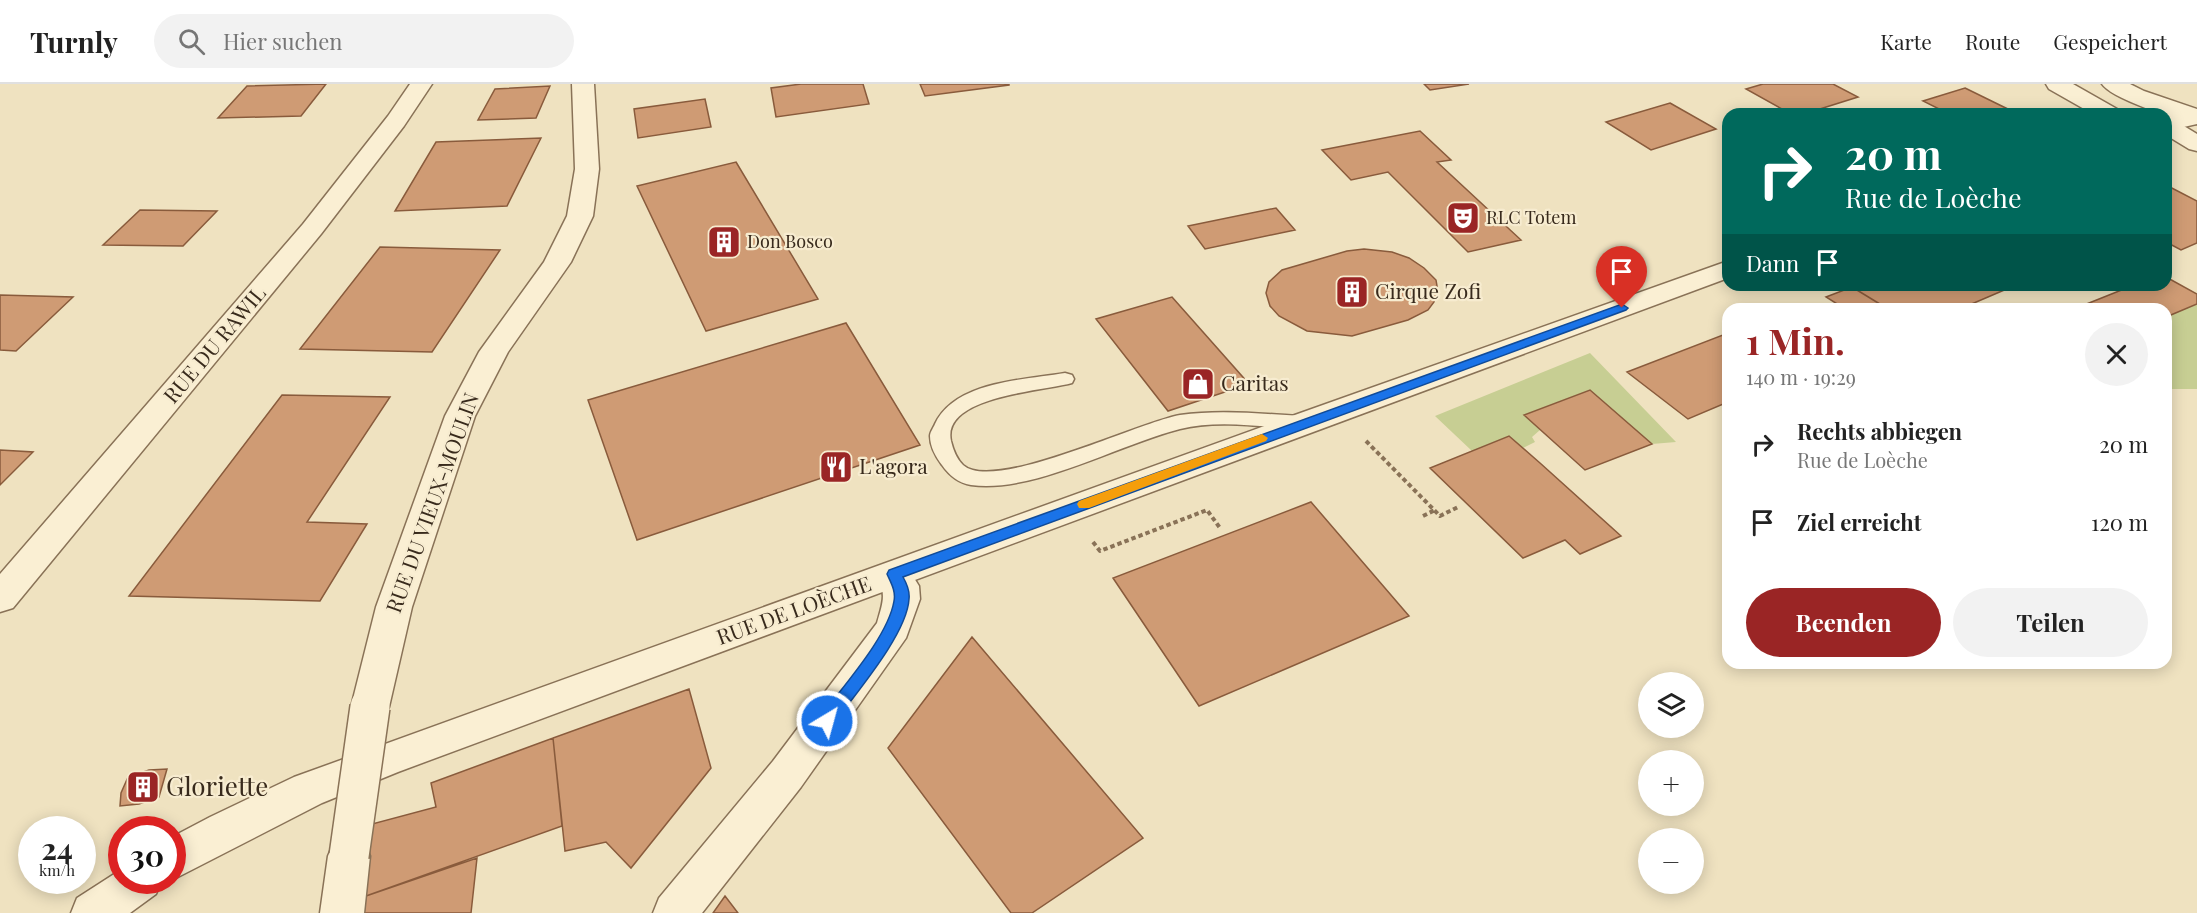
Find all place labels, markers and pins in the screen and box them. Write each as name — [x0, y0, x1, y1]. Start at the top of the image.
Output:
theatre icon: RLC Totem — [1445, 200, 1481, 236]
place label: RLC Totem — [1486, 205, 1576, 229]
building icon: Don Bosco — [706, 224, 742, 260]
place label: Don Bosco — [747, 229, 833, 253]
pin — [1596, 246, 1647, 308]
building icon: Cirque Zofi — [1334, 274, 1370, 310]
place label: Cirque Zofi — [1375, 276, 1481, 304]
shop icon: Caritas — [1180, 366, 1216, 402]
place label: Caritas — [1221, 368, 1289, 396]
restaurant icon: L'agora — [818, 449, 854, 485]
place label: L'agora — [859, 451, 928, 479]
place label: Gloriette — [166, 768, 268, 803]
building icon: Gloriette — [125, 769, 161, 805]

